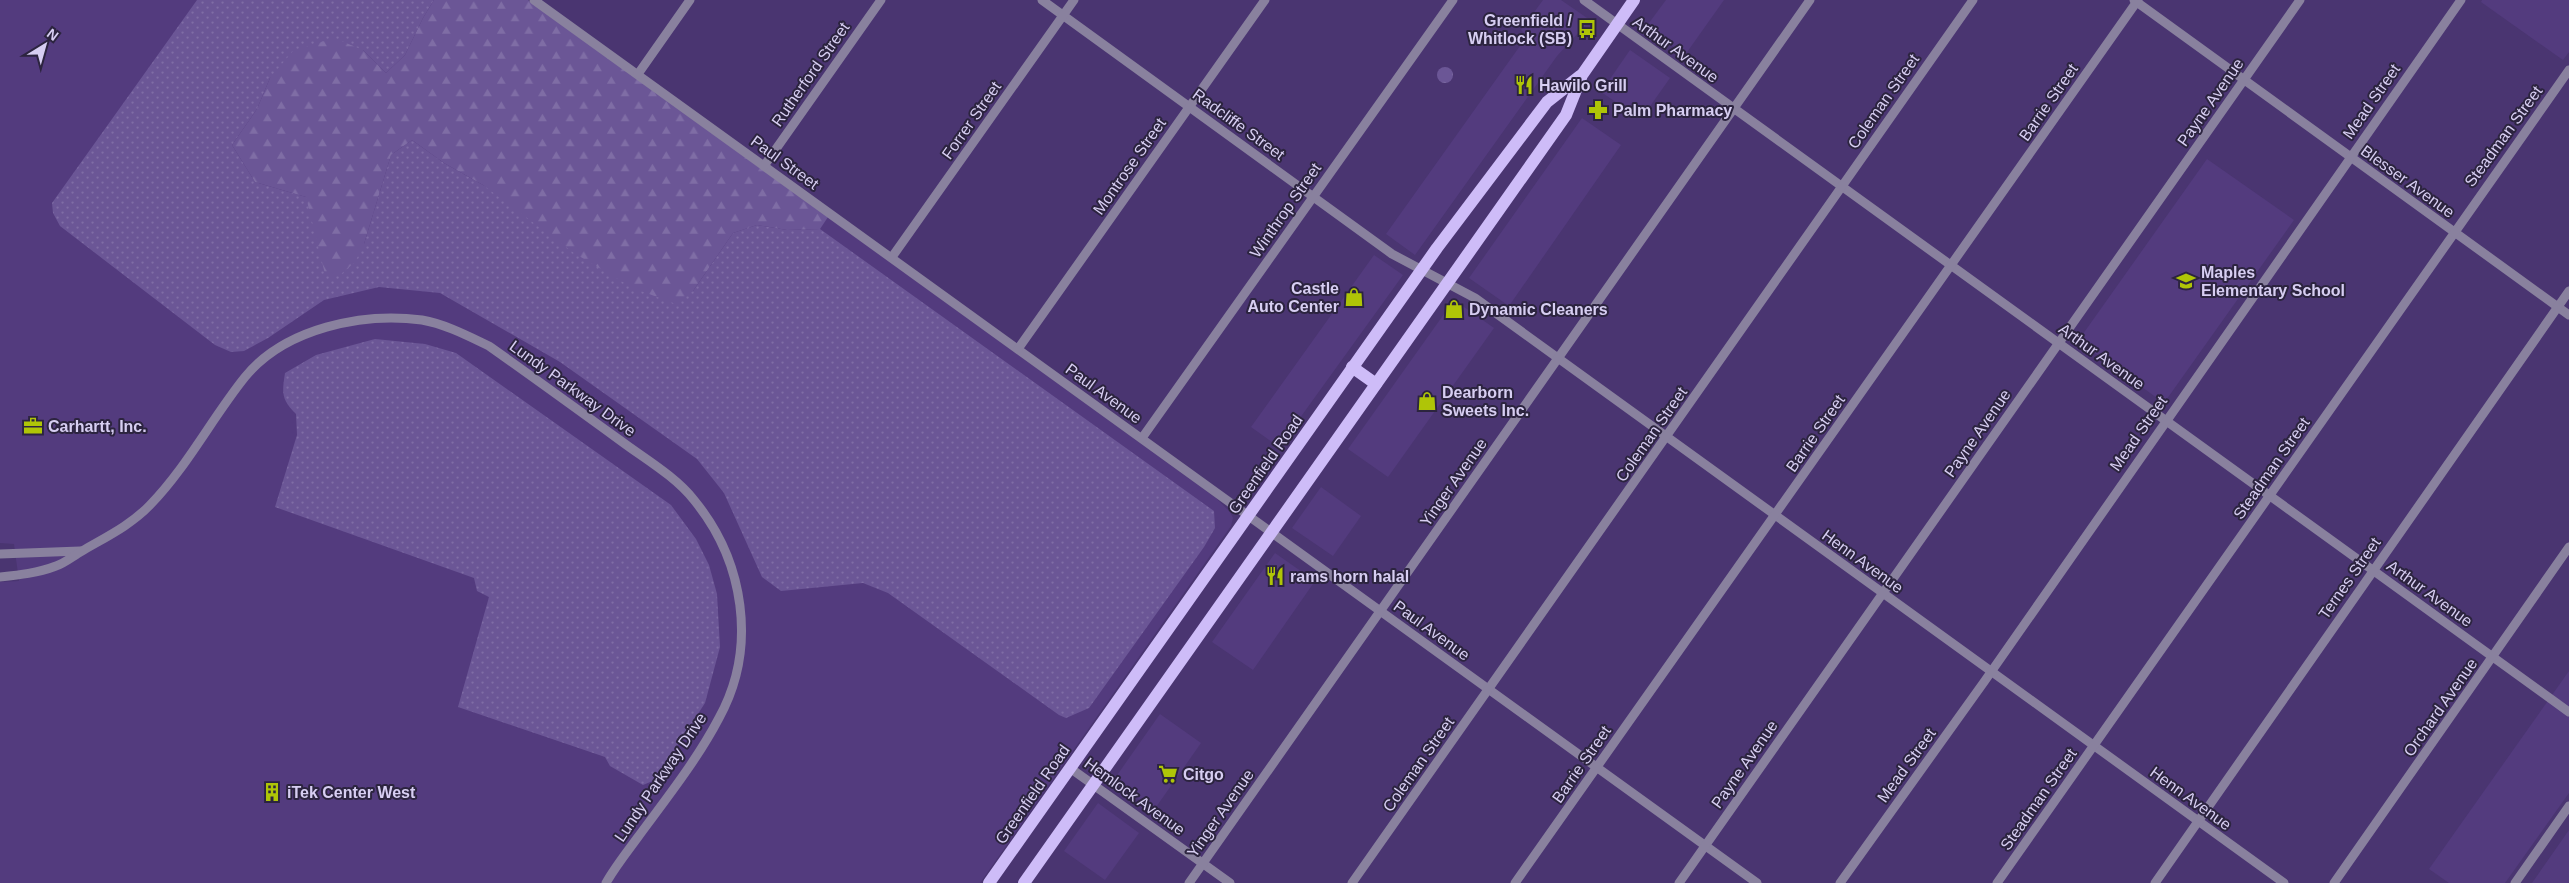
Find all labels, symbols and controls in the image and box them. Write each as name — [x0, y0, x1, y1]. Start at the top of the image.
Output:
place label: Greenfield / Whitlock (SB) — [1468, 12, 1573, 47]
street label: Arthur Avenue — [1630, 13, 1722, 86]
bus stop icon: Greenfield / Whitlock (SB) — [1576, 18, 1598, 40]
street label: Rutherford Street — [768, 19, 853, 129]
north arrow — [20, 20, 70, 70]
text: N — [44, 25, 62, 44]
street label: Coleman Street — [1845, 50, 1923, 152]
street label: Payne Avenue — [2174, 55, 2247, 149]
street label: Barrie Street — [2016, 60, 2081, 144]
street label: Mead Street — [2339, 60, 2404, 142]
restaurant icon: Hawilo Grill — [1513, 74, 1535, 96]
place label: Hawilo Grill — [1539, 77, 1627, 94]
street label: Forrer Street — [938, 78, 1005, 162]
street label: Steadman Street — [2461, 82, 2546, 190]
street label: Radcliffe Street — [1190, 85, 1288, 164]
pharmacy icon: Palm Pharmacy — [1587, 99, 1609, 121]
place label: Palm Pharmacy — [1613, 102, 1732, 119]
street label: Montrose Street — [1090, 114, 1169, 218]
street label: Paul Street — [748, 132, 822, 193]
street label: Blesser Avenue — [2358, 142, 2458, 221]
street label: Winthrop Street — [1247, 159, 1325, 261]
place label: Maples Elementary School — [2201, 264, 2345, 299]
school or university icon: Maples Elementary School — [2175, 270, 2197, 292]
place label: Castle Auto Center — [1247, 280, 1339, 315]
shop icon: Castle Auto Center — [1343, 286, 1365, 308]
shop icon: Dynamic Cleaners — [1443, 298, 1465, 320]
place label: Dynamic Cleaners — [1469, 301, 1608, 318]
street label: Arthur Avenue — [2056, 320, 2148, 393]
street label: Lundy Parkway Drive — [507, 337, 639, 440]
street label: Paul Avenue — [1062, 360, 1145, 427]
street label: Coleman Street — [1613, 383, 1691, 485]
place label: Dearborn Sweets Inc. — [1442, 384, 1529, 419]
street label: Payne Avenue — [1941, 386, 2014, 480]
shop icon: Dearborn Sweets Inc. — [1416, 390, 1438, 412]
street label: Barrie Street — [1783, 391, 1848, 475]
street label: Mead Street — [2106, 392, 2171, 474]
street label: Greenfield Road — [1225, 412, 1306, 517]
street label: Steadman Street — [2230, 414, 2313, 522]
office icon: Carhartt, Inc. — [22, 415, 44, 437]
place label: Carhartt, Inc. — [48, 418, 147, 435]
street label: Yinger Avenue — [1417, 435, 1490, 529]
street label: Henn Avenue — [1819, 526, 1907, 596]
street label: Ternes Street — [2315, 534, 2384, 622]
street label: Arthur Avenue — [2384, 557, 2476, 630]
restaurant icon: rams horn halal — [1264, 565, 1286, 587]
place label: rams horn halal — [1290, 568, 1409, 585]
street label: Paul Avenue — [1390, 597, 1473, 664]
street label: Orchard Avenue — [2400, 655, 2481, 759]
street label: Lundy Parkway Drive — [611, 710, 710, 845]
street label: Coleman Street — [1380, 713, 1458, 815]
street label: Payne Avenue — [1708, 717, 1781, 811]
street label: Barrie Street — [1549, 722, 1614, 806]
street label: Mead Street — [1874, 725, 1939, 806]
street label: Greenfield Road — [992, 742, 1073, 847]
street label: Steadman Street — [1997, 745, 2080, 853]
street label: Hemlock Avenue — [1081, 754, 1188, 839]
supermarket icon: Citgo — [1157, 763, 1179, 785]
street label: Henn Avenue — [2147, 763, 2235, 833]
place label: Citgo — [1183, 766, 1224, 783]
street label: Yinger Avenue — [1184, 766, 1257, 860]
building icon: iTek Center West — [261, 781, 283, 803]
place label: iTek Center West — [287, 784, 416, 801]

